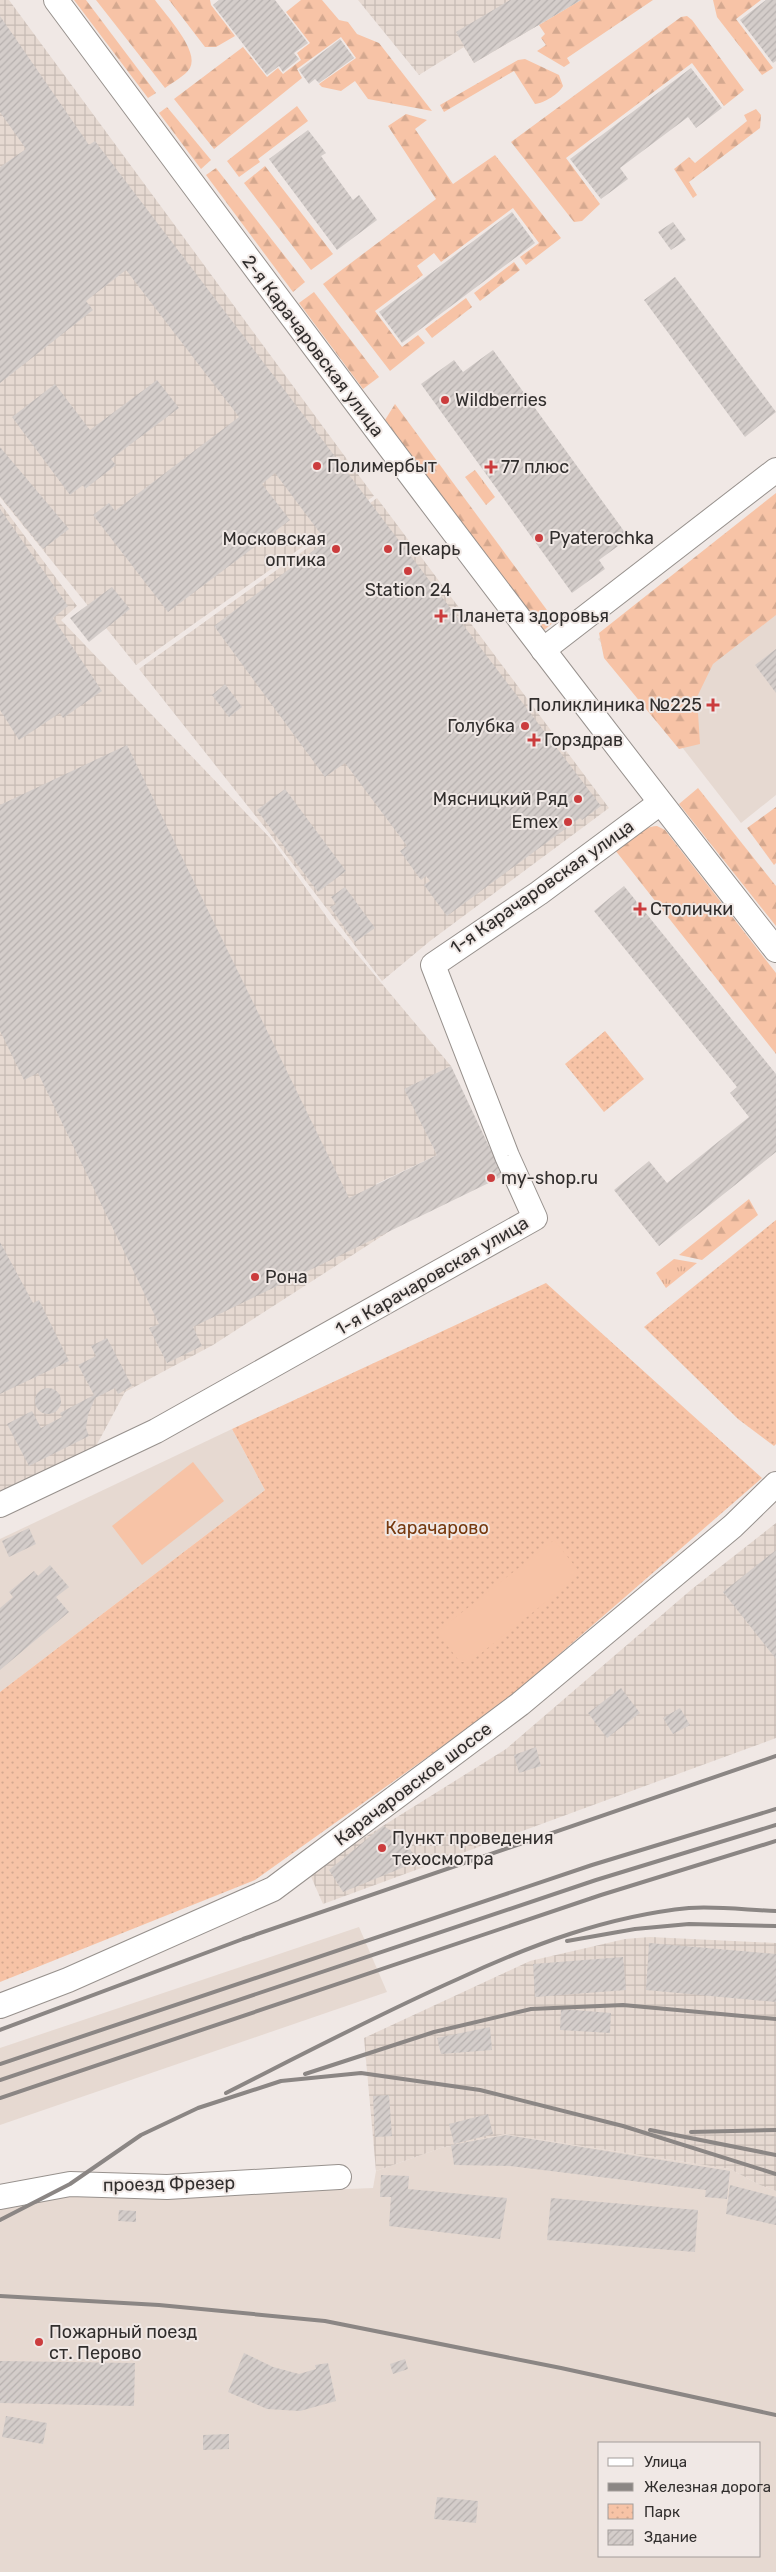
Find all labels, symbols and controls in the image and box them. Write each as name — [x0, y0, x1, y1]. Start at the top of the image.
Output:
street label: 2-я Карачаровская улица — [238, 251, 388, 441]
place label: Wildberries — [455, 389, 547, 411]
marker: Wildberries — [439, 394, 451, 406]
place label: Полимербыт — [327, 455, 437, 477]
place label: 77 плюс — [501, 456, 569, 478]
marker: Полимербыт — [311, 460, 323, 472]
marker: 77 плюс — [485, 461, 497, 473]
place label: Pyaterochka — [549, 527, 654, 549]
place label: Московская оптика — [222, 528, 326, 571]
marker: Pyaterochka — [533, 532, 545, 544]
place label: Пекарь — [398, 538, 460, 560]
marker: Московская оптика — [330, 543, 342, 555]
marker: Пекарь — [382, 543, 394, 555]
marker: Station 24 — [402, 565, 414, 577]
place label: Station 24 — [365, 579, 451, 601]
place label: Планета здоровья — [451, 605, 609, 627]
marker: Планета здоровья — [435, 610, 447, 622]
place label: Поликлиника №225 — [528, 694, 702, 716]
marker: Поликлиника №225 — [706, 698, 720, 712]
place label: Голубка — [447, 715, 515, 737]
marker: Голубка — [519, 720, 531, 732]
place label: Горздрав — [544, 729, 623, 751]
marker: Горздрав — [528, 734, 540, 746]
place label: Мясницкий Ряд — [433, 788, 568, 810]
marker: Мясницкий Ряд — [572, 793, 584, 805]
place label: Emex — [512, 811, 558, 833]
street label: 1-я Карачаровская улица — [446, 815, 638, 959]
marker: Emex — [562, 816, 574, 828]
place label: Столички — [650, 898, 733, 920]
marker: Столички — [634, 903, 646, 915]
place label: my-shop.ru — [501, 1167, 598, 1189]
marker: my-shop.ru — [485, 1172, 497, 1184]
street label: 1-я Карачаровская улица — [332, 1212, 532, 1340]
place label: Рона — [265, 1266, 308, 1288]
marker: Рона — [249, 1271, 261, 1283]
park label: Карачарово — [385, 1517, 489, 1539]
street label: Карачаровское шоссе — [330, 1718, 496, 1850]
place label: Пункт проведения техосмотра — [392, 1827, 553, 1870]
marker: Пункт проведения техосмотра — [376, 1842, 388, 1854]
street label: проезд Фрезер — [103, 2172, 235, 2196]
place label: Пожарный поезд ст. Перово — [49, 2321, 198, 2364]
marker: Пожарный поезд ст. Перово — [33, 2336, 45, 2348]
legend — [598, 2442, 761, 2557]
text: Улица — [644, 2453, 687, 2471]
text: Железная дорога — [644, 2478, 771, 2496]
text: Парк — [644, 2503, 680, 2521]
text: Здание — [644, 2528, 697, 2546]

